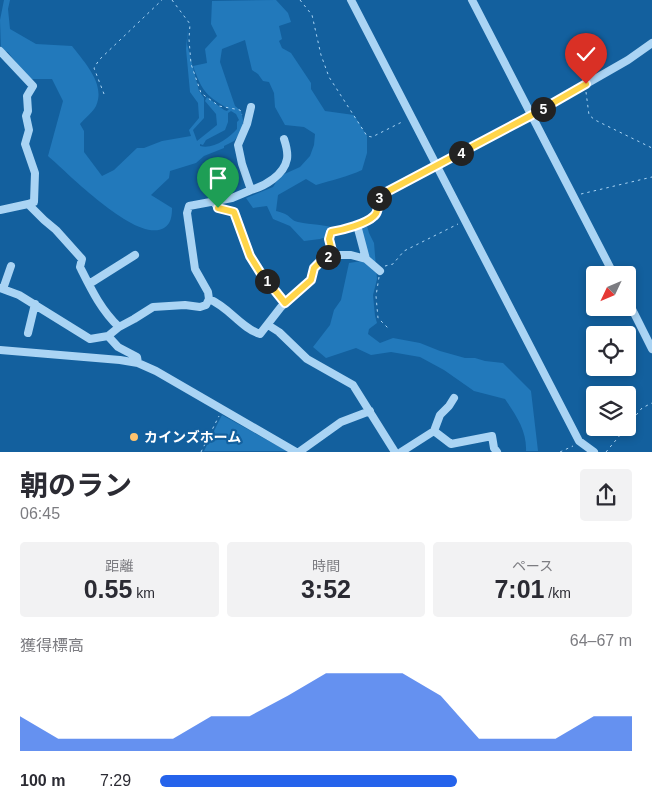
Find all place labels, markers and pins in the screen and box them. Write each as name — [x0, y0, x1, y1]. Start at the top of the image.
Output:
pin — [565, 33, 607, 84]
pin: 5 — [530, 96, 556, 122]
pin: 4 — [448, 140, 474, 166]
pin — [197, 157, 239, 208]
pin: 3 — [366, 186, 392, 210]
pin: 2 — [316, 244, 340, 270]
pin: 1 — [254, 268, 280, 294]
place label: カインズホーム — [144, 429, 241, 445]
marker: カインズホーム — [128, 431, 140, 443]

